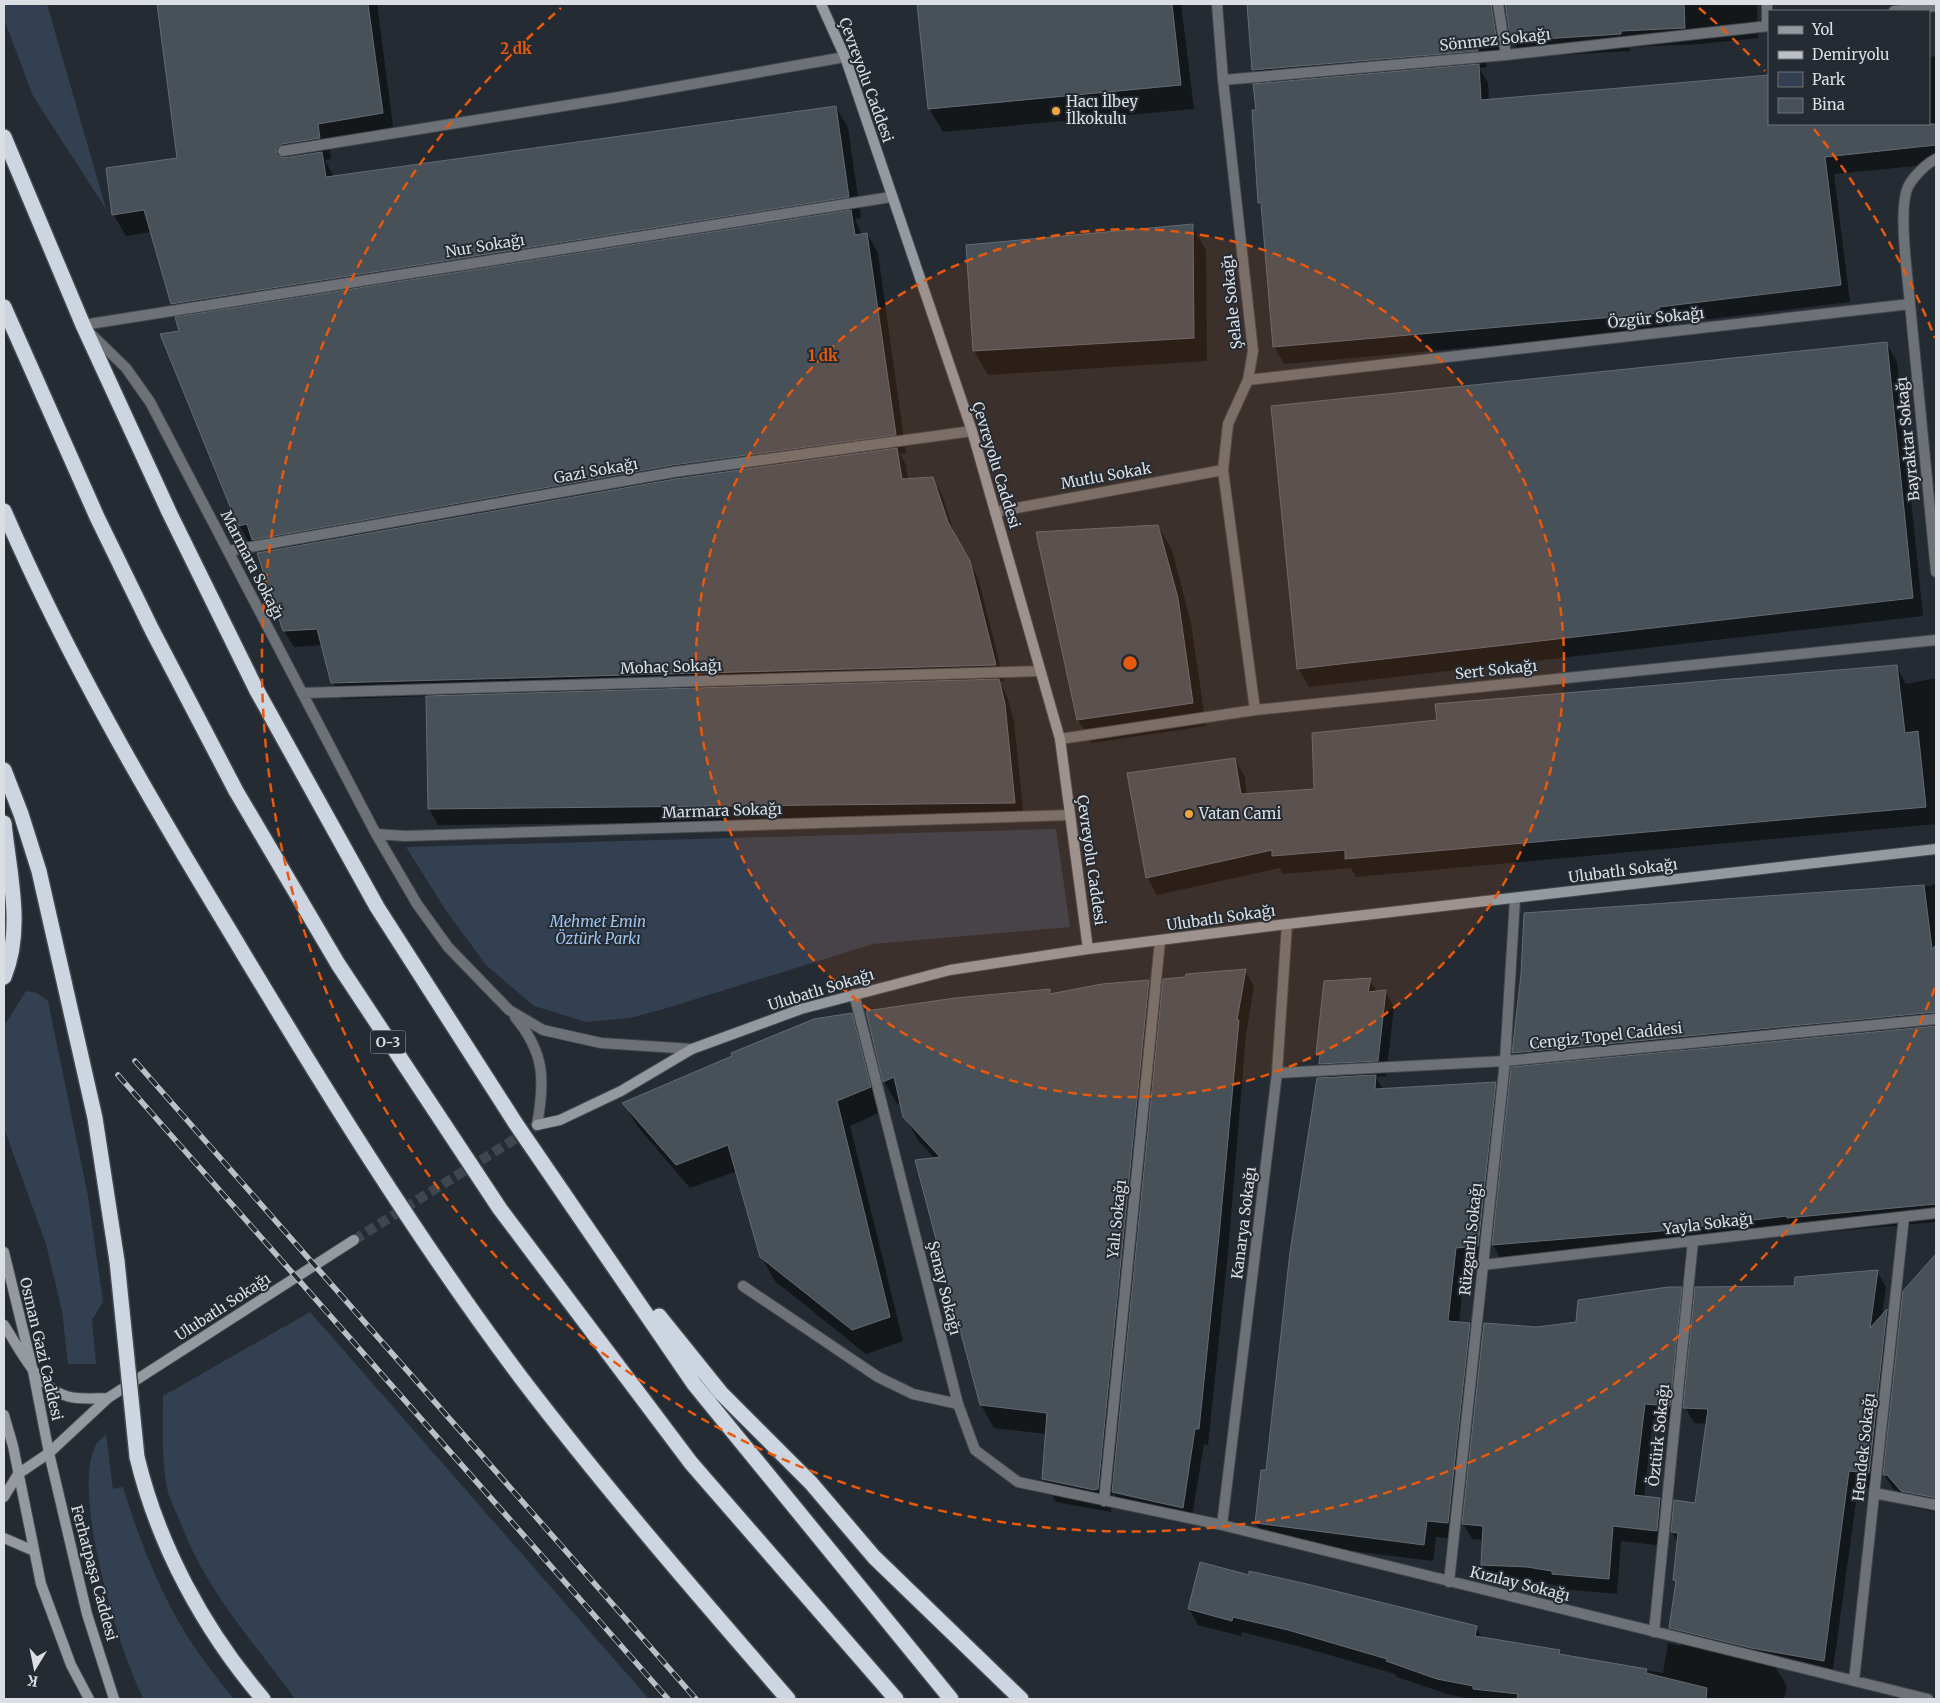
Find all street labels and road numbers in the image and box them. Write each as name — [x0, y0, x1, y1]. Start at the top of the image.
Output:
street label: Çevreyolu Caddesi — [835, 15, 898, 145]
street label: Sönmez Sokağı — [1439, 24, 1552, 55]
street label: Nur Sokağı — [444, 230, 526, 261]
street label: Şelale Sokağı — [1217, 254, 1246, 350]
street label: Özgür Sokağı — [1607, 302, 1705, 332]
street label: Bayraktar Sokağı — [1892, 376, 1923, 502]
street label: Çevreyolu Caddesi — [968, 399, 1025, 531]
street label: Gazi Sokağı — [553, 454, 639, 487]
street label: Mutlu Sokak — [1059, 458, 1153, 493]
street label: Marmara Sokağı — [217, 507, 288, 623]
street label: Mohaç Sokağı — [620, 655, 722, 678]
street label: Sert Sokağı — [1454, 656, 1538, 683]
street label: Çevreyolu Caddesi — [1073, 794, 1110, 926]
street label: Marmara Sokağı — [662, 799, 782, 822]
street label: Ulubatlı Sokağı — [1567, 854, 1679, 887]
street label: Ulubatlı Sokağı — [1165, 900, 1277, 935]
street label: Ulubatlı Sokağı — [765, 964, 876, 1015]
street label: Cengiz Topel Caddesi — [1529, 1018, 1683, 1053]
road number: O-3 — [370, 1030, 406, 1054]
street label: Kanarya Sokağı — [1227, 1165, 1260, 1280]
street label: Yalı Sokağı — [1103, 1178, 1130, 1260]
street label: Rüzgarlı Sokağı — [1455, 1181, 1486, 1296]
street label: Yayla Sokağı — [1661, 1209, 1754, 1239]
street label: Şenay Sokağı — [924, 1239, 965, 1337]
street label: Ulubatlı Sokağı — [171, 1269, 274, 1344]
street label: Osman Gazi Caddesi — [16, 1275, 67, 1422]
street label: Öztürk Sokağı — [1643, 1383, 1673, 1487]
street label: Hendek Sokağı — [1848, 1392, 1879, 1502]
street label: Ferhatpaşa Caddesi — [67, 1503, 122, 1643]
street label: Kızılay Sokağı — [1468, 1562, 1572, 1605]

